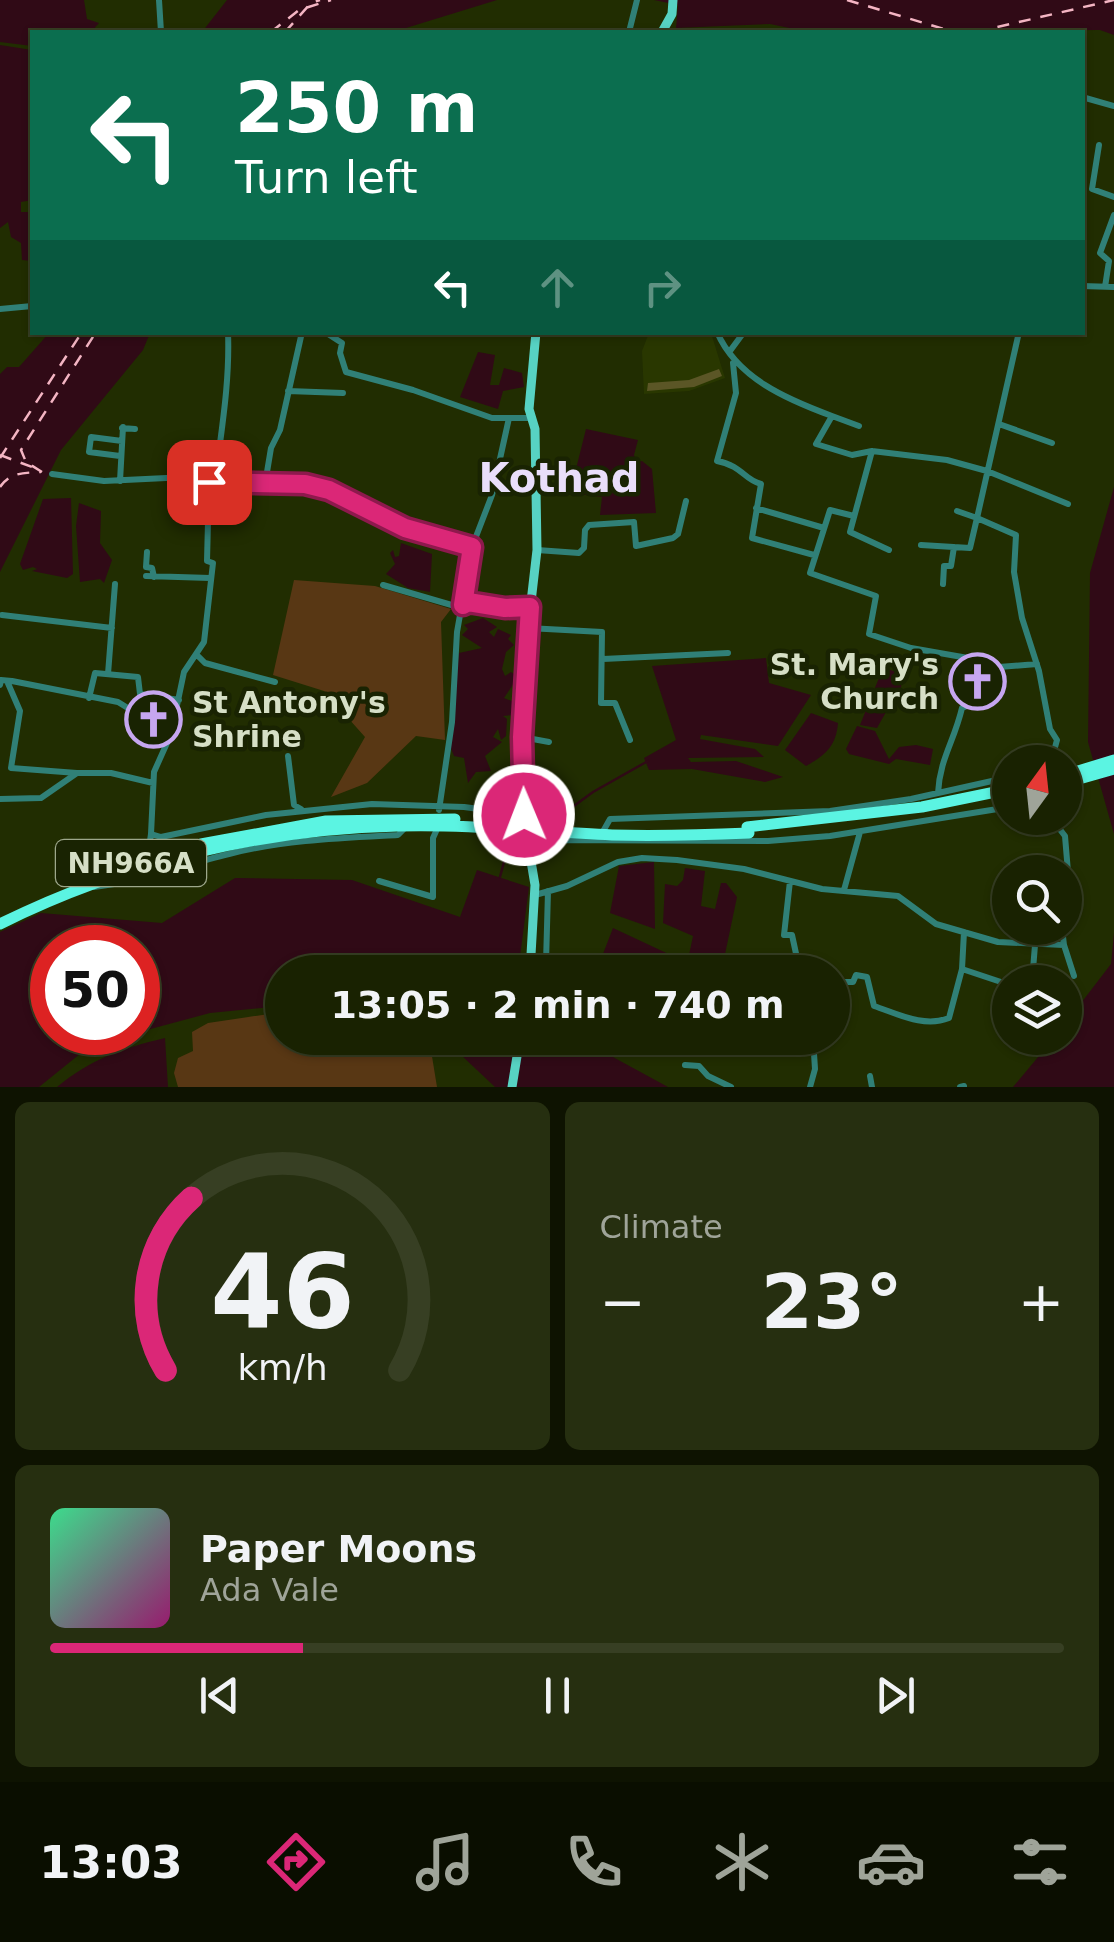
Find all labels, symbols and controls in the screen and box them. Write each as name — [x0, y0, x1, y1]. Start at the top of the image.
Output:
text: 250 m — [235, 67, 478, 149]
icon: left — [70, 70, 200, 200]
text: Turn left — [235, 151, 418, 204]
icon: left — [425, 260, 480, 315]
icon: ahead — [530, 260, 585, 315]
icon: right — [635, 260, 690, 315]
pin — [167, 440, 252, 525]
icon: arrive — [182, 455, 237, 510]
district label: Kothad — [479, 455, 640, 501]
place label: St. Mary's Church — [770, 647, 939, 716]
church icon: St. Mary's Church — [948, 651, 1008, 711]
place label: St Antony's Shrine — [192, 685, 386, 754]
church icon: St Antony's Shrine — [123, 689, 183, 749]
north arrow — [992, 745, 1082, 835]
map controls — [992, 745, 1082, 1055]
position arrow — [472, 763, 576, 867]
road number: NH966A — [56, 840, 206, 886]
button: search — [992, 855, 1082, 945]
speed limit sign: 50 — [30, 925, 160, 1055]
button: layers — [992, 965, 1082, 1055]
text: 13:05 · 2 min · 740 m — [330, 983, 785, 1027]
text: Climate — [600, 1208, 723, 1246]
text: 46 — [210, 1231, 355, 1353]
text: 23° — [761, 1258, 903, 1346]
text: − — [600, 1270, 646, 1334]
text: + — [1018, 1270, 1064, 1334]
text: km/h — [237, 1347, 327, 1388]
text: Paper Moons — [200, 1527, 477, 1571]
text: Ada Vale — [200, 1571, 339, 1609]
icon: previous — [192, 1668, 247, 1723]
icon: pause — [530, 1668, 585, 1723]
icon: next — [868, 1668, 923, 1723]
icon: directions — [261, 1827, 331, 1897]
icon: music — [410, 1827, 480, 1897]
icon: phone — [559, 1827, 629, 1897]
icon: climate — [707, 1827, 777, 1897]
icon: car — [856, 1827, 926, 1897]
icon: filters — [1005, 1827, 1075, 1897]
text: 13:03 — [39, 1836, 183, 1889]

